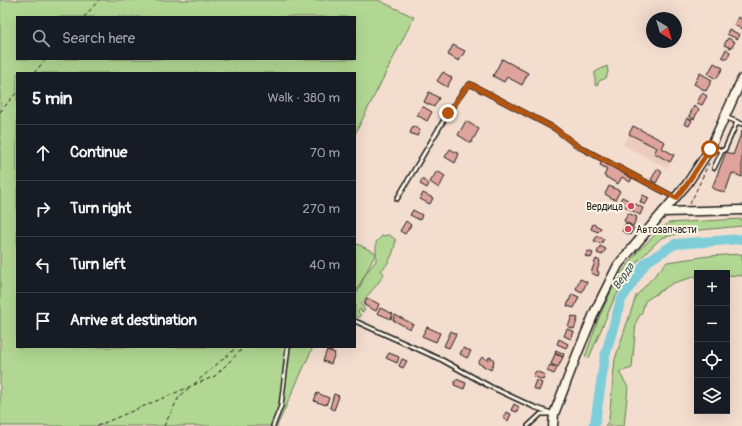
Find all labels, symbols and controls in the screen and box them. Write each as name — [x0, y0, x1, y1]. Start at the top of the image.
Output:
north arrow — [646, 12, 682, 48]
search box — [16, 16, 356, 60]
icon: search — [30, 27, 52, 49]
text: Search here — [62, 29, 135, 48]
text: 5 min — [32, 88, 72, 109]
text: Walk · 380 m — [267, 90, 340, 106]
route end — [439, 104, 457, 122]
route start — [701, 140, 719, 158]
icon: ahead — [32, 142, 54, 164]
text: Continue — [70, 143, 128, 162]
text: 70 m — [310, 145, 340, 161]
icon: right — [32, 198, 54, 220]
text: Turn right — [70, 199, 131, 218]
text: 270 m — [303, 201, 340, 217]
place label: Вердица — [586, 201, 623, 213]
marker: Вердица — [626, 201, 636, 211]
marker: Автозапчасти — [623, 224, 633, 234]
place label: Автозапчасти — [636, 224, 697, 236]
icon: left — [32, 254, 54, 276]
text: Turn left — [70, 255, 126, 274]
text: 40 m — [309, 257, 340, 273]
water label: Вёрда — [610, 260, 637, 292]
map controls — [694, 270, 730, 414]
button: + — [694, 270, 730, 306]
button: − — [694, 306, 730, 342]
icon: arrive — [32, 310, 54, 332]
text: Arrive at destination — [70, 311, 197, 330]
button: locate — [694, 342, 730, 378]
button: layers — [694, 378, 730, 414]

